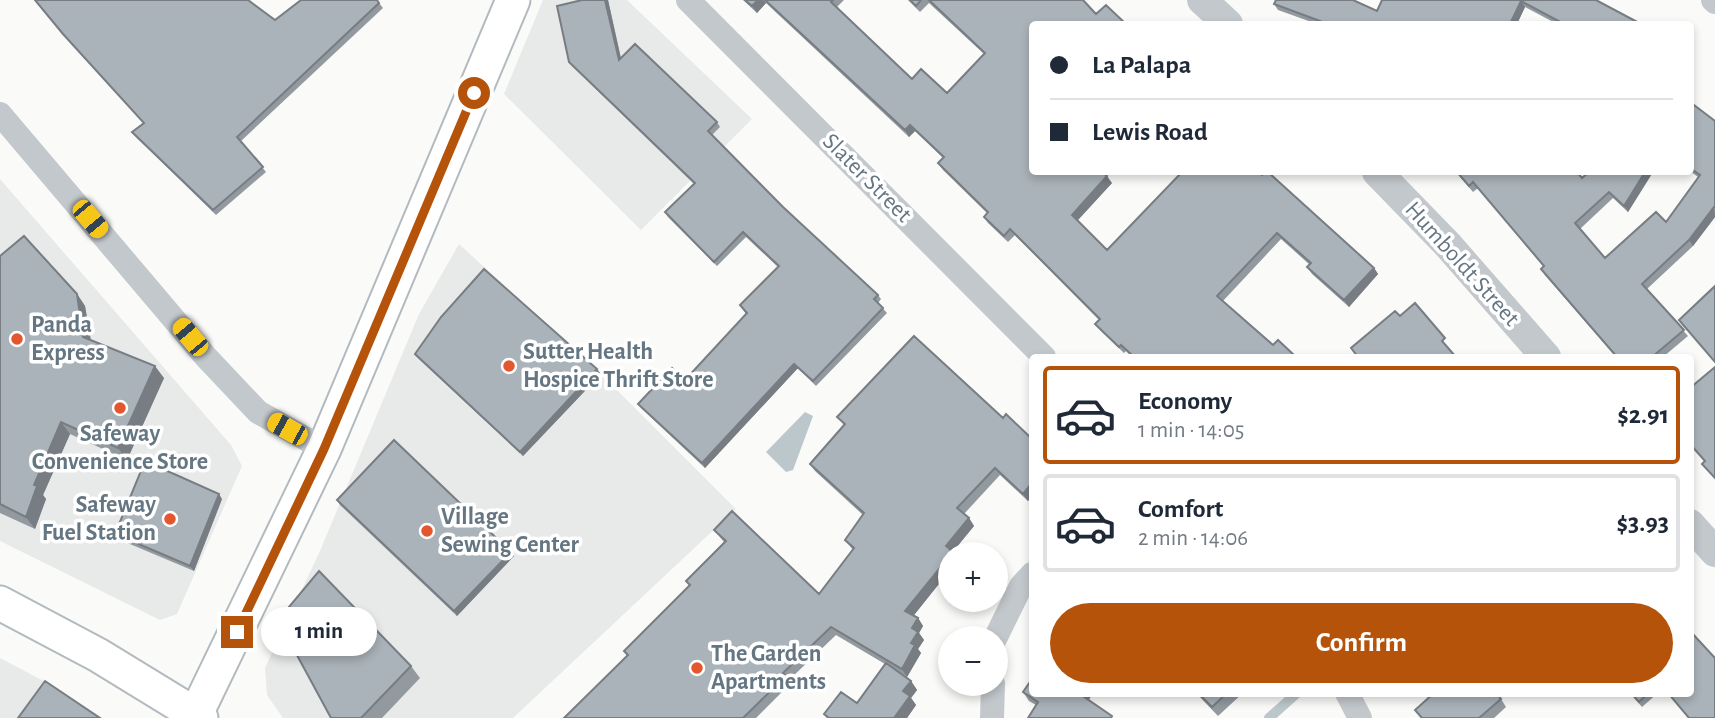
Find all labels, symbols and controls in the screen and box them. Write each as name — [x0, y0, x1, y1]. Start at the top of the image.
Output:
text: La Palapa — [1092, 52, 1191, 78]
route start — [458, 77, 490, 109]
text: Lewis Road — [1092, 119, 1208, 145]
street label: Slater Street — [818, 129, 916, 227]
car — [69, 196, 112, 242]
street label: Humboldt Street — [1400, 197, 1524, 331]
place label: Panda Express — [31, 313, 105, 365]
car — [169, 314, 212, 360]
marker: Panda Express — [9, 331, 25, 347]
place label: Sutter Health Hospice Thrift Store — [523, 340, 714, 392]
marker: Sutter Health Hospice Thrift Store — [501, 358, 517, 374]
icon: car — [1054, 384, 1117, 447]
text: Economy — [1138, 388, 1232, 414]
marker: Safeway Convenience Store — [112, 400, 128, 416]
text: $2.91 — [1617, 402, 1669, 428]
car — [264, 410, 311, 448]
text: 1 min · 14:05 — [1138, 419, 1244, 442]
place label: Safeway Convenience Store — [32, 422, 208, 474]
icon: car — [1054, 492, 1117, 555]
place label: Safeway Fuel Station — [42, 493, 156, 545]
text: Comfort — [1138, 496, 1223, 522]
place label: Village Sewing Center — [441, 505, 580, 557]
text: $3.93 — [1616, 510, 1669, 536]
marker: Safeway Fuel Station — [162, 511, 178, 527]
marker: Village Sewing Center — [419, 523, 435, 539]
text: 2 min · 14:06 — [1138, 527, 1248, 550]
map controls — [938, 542, 1008, 696]
button: + — [938, 542, 1008, 612]
button: Confirm — [1050, 603, 1673, 683]
callout: 1 min — [262, 608, 377, 656]
route end — [221, 616, 253, 648]
text: 1 min — [295, 620, 343, 643]
button: − — [938, 626, 1008, 696]
place label: The Garden Apartments — [711, 642, 826, 694]
marker: The Garden Apartments — [689, 660, 705, 676]

